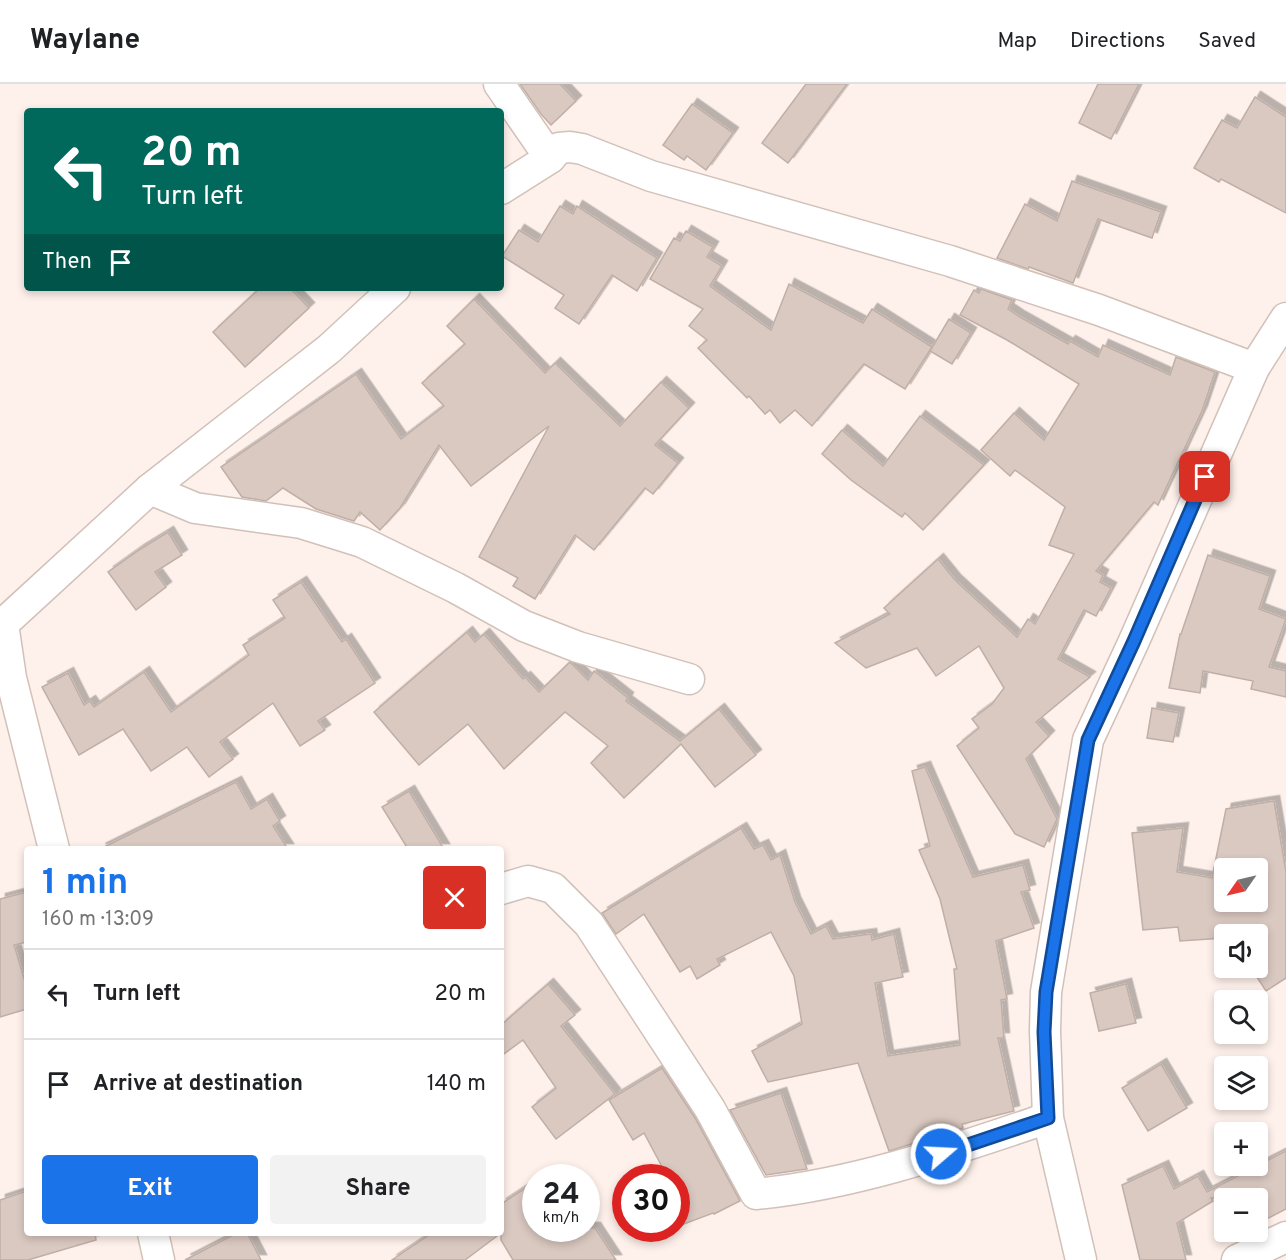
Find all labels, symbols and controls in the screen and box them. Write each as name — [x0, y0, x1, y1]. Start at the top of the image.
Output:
text: Waylane — [30, 23, 140, 59]
text: Map — [997, 28, 1037, 55]
text: Directions — [1070, 28, 1165, 55]
text: Saved — [1198, 28, 1256, 55]
text: 20 m — [141, 128, 242, 181]
icon: left — [42, 132, 120, 210]
text: Turn left — [141, 180, 243, 214]
icon: arrive — [104, 246, 137, 279]
text: Then — [42, 249, 92, 276]
pin — [1179, 451, 1230, 502]
icon: arrive — [1188, 460, 1221, 493]
north arrow — [1214, 858, 1268, 912]
map controls — [1214, 858, 1268, 1242]
text: 1 min — [42, 861, 128, 907]
button: close — [423, 866, 486, 929]
text: 160 m · 13:09 — [42, 907, 154, 933]
button: sound — [1214, 924, 1268, 978]
icon: left — [42, 978, 75, 1011]
text: Turn left — [93, 981, 181, 1008]
text: 20 m — [435, 981, 486, 1008]
button: search — [1214, 990, 1268, 1044]
button: layers — [1214, 1056, 1268, 1110]
icon: arrive — [42, 1068, 75, 1101]
text: Arrive at destination — [93, 1071, 303, 1098]
text: 140 m — [427, 1071, 486, 1098]
position arrow — [909, 1122, 973, 1186]
button: + — [1214, 1122, 1268, 1176]
button: Exit — [42, 1155, 258, 1224]
button: Share — [270, 1155, 486, 1224]
speed limit sign: 30 — [612, 1164, 690, 1242]
text: 24 — [542, 1177, 580, 1214]
button: − — [1214, 1188, 1268, 1242]
text: km/h — [543, 1209, 579, 1228]

